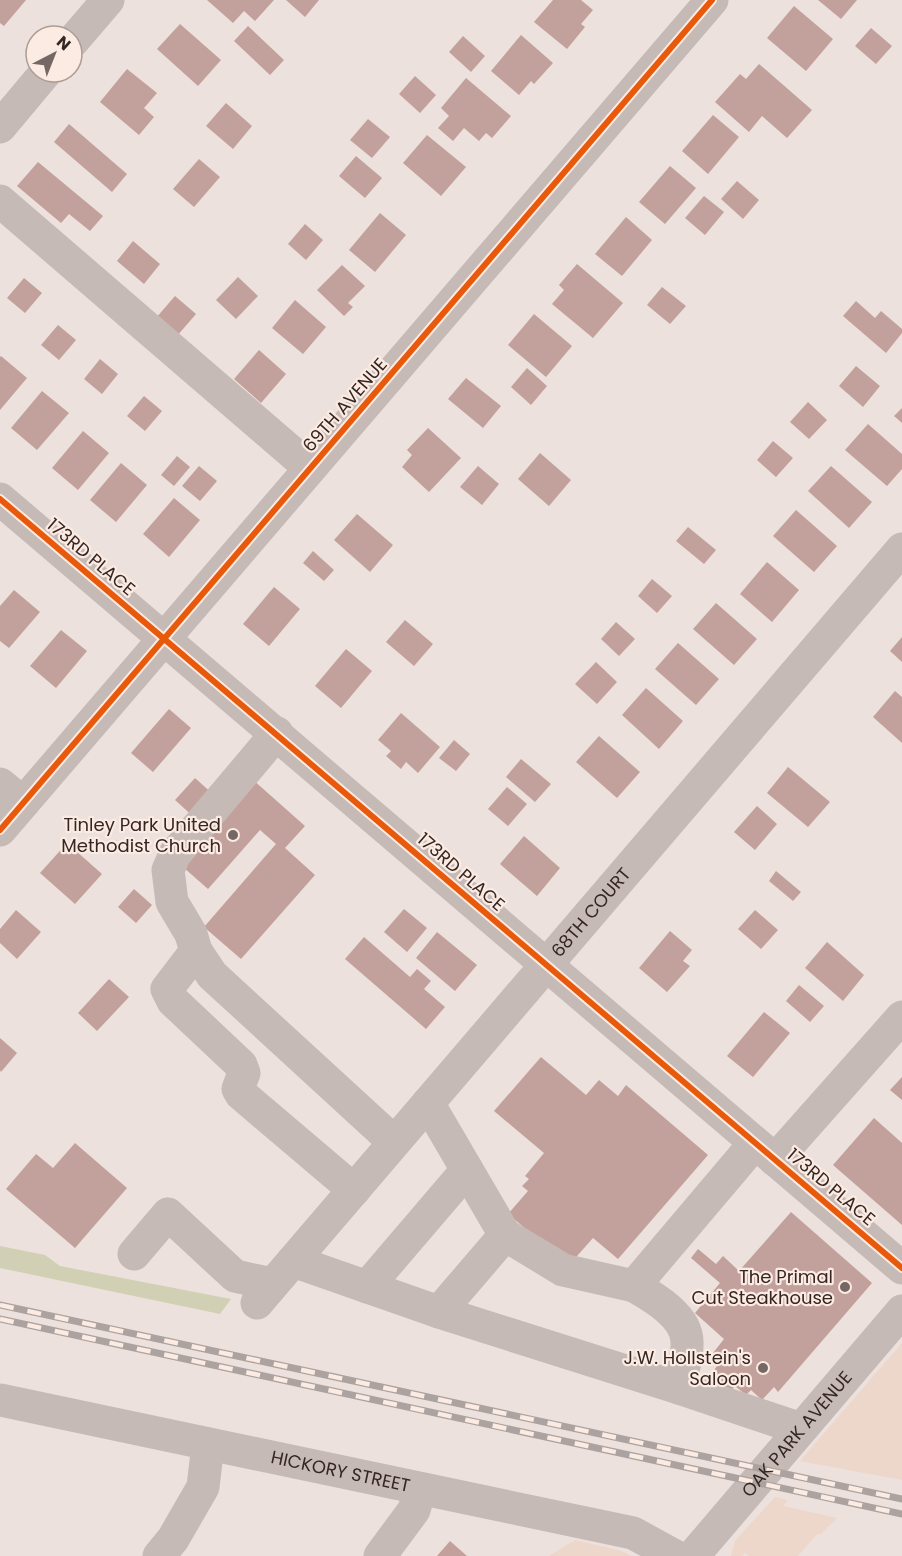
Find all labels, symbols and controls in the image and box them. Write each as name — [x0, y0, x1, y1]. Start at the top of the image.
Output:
north arrow — [24, 24, 84, 84]
text: N — [52, 31, 76, 56]
street label: 69TH AVENUE — [297, 352, 393, 457]
street label: 173RD PLACE — [42, 512, 141, 601]
place label: Tinley Park United Methodist Church — [61, 812, 221, 858]
street label: 173RD PLACE — [412, 827, 510, 917]
marker: Tinley Park United Methodist Church — [226, 828, 240, 842]
street label: 68TH COURT — [545, 862, 636, 962]
street label: 173RD PLACE — [782, 1142, 881, 1231]
place label: The Primal Cut Steakhouse — [691, 1264, 833, 1310]
marker: The Primal Cut Steakhouse — [838, 1280, 852, 1294]
place label: J.W. Hollstein's Saloon — [623, 1345, 751, 1391]
marker: J.W. Hollstein's Saloon — [756, 1361, 770, 1375]
street label: OAK PARK AVENUE — [735, 1365, 857, 1502]
street label: HICKORY STREET — [269, 1444, 413, 1498]

